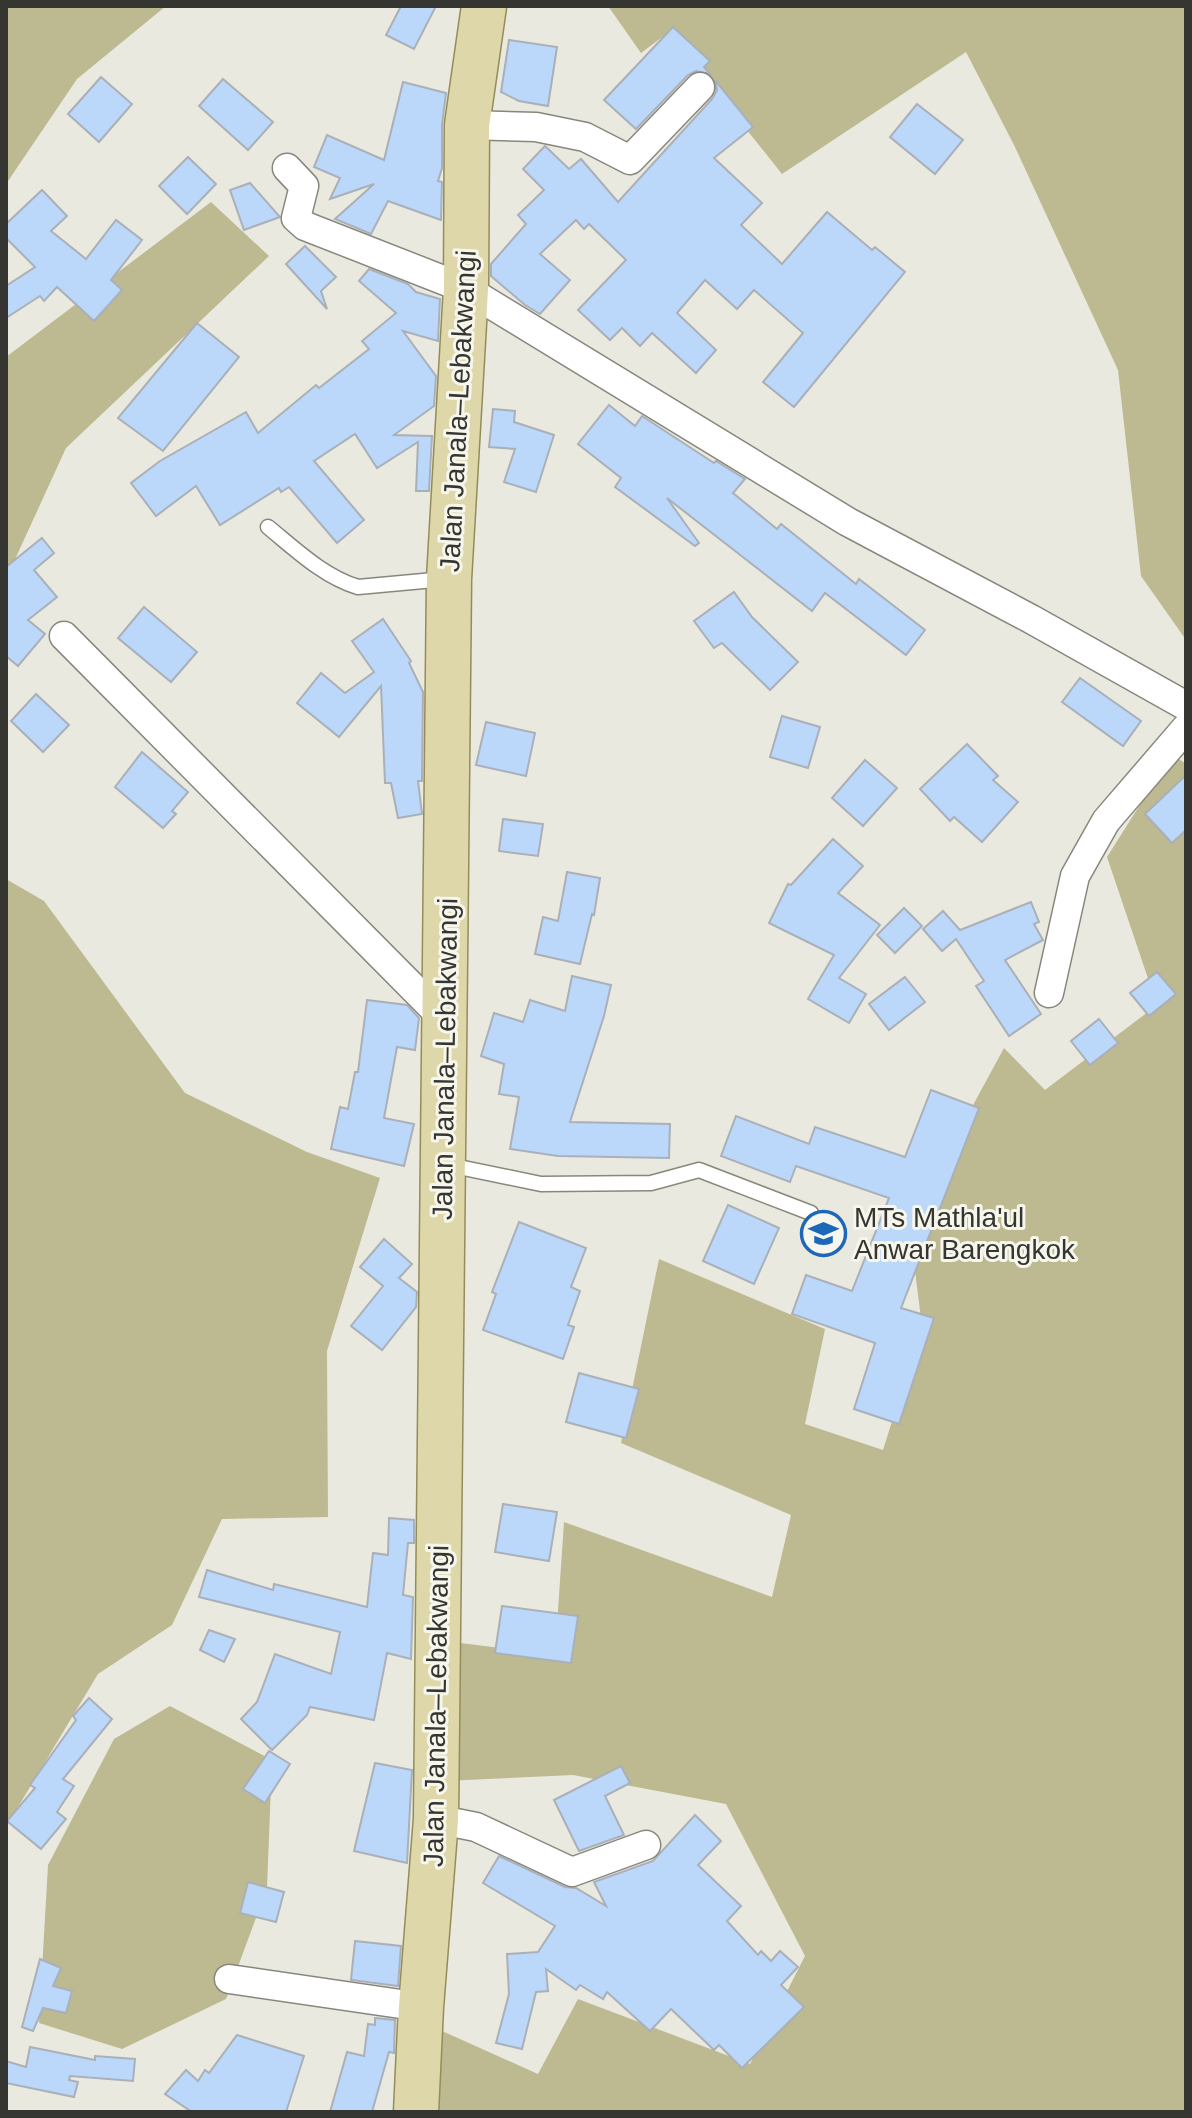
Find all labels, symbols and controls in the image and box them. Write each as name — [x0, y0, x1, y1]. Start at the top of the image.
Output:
street label: Jalan Janala–Lebakwangi — [434, 249, 482, 573]
street label: Jalan Janala–Lebakwangi — [427, 898, 463, 1220]
place label: MTs Mathla'ul Anwar Barengkok — [854, 1202, 1076, 1265]
school or university icon: MTs Mathla'ul Anwar Barengkok — [799, 1209, 847, 1257]
street label: Jalan Janala–Lebakwangi — [418, 1545, 454, 1867]

